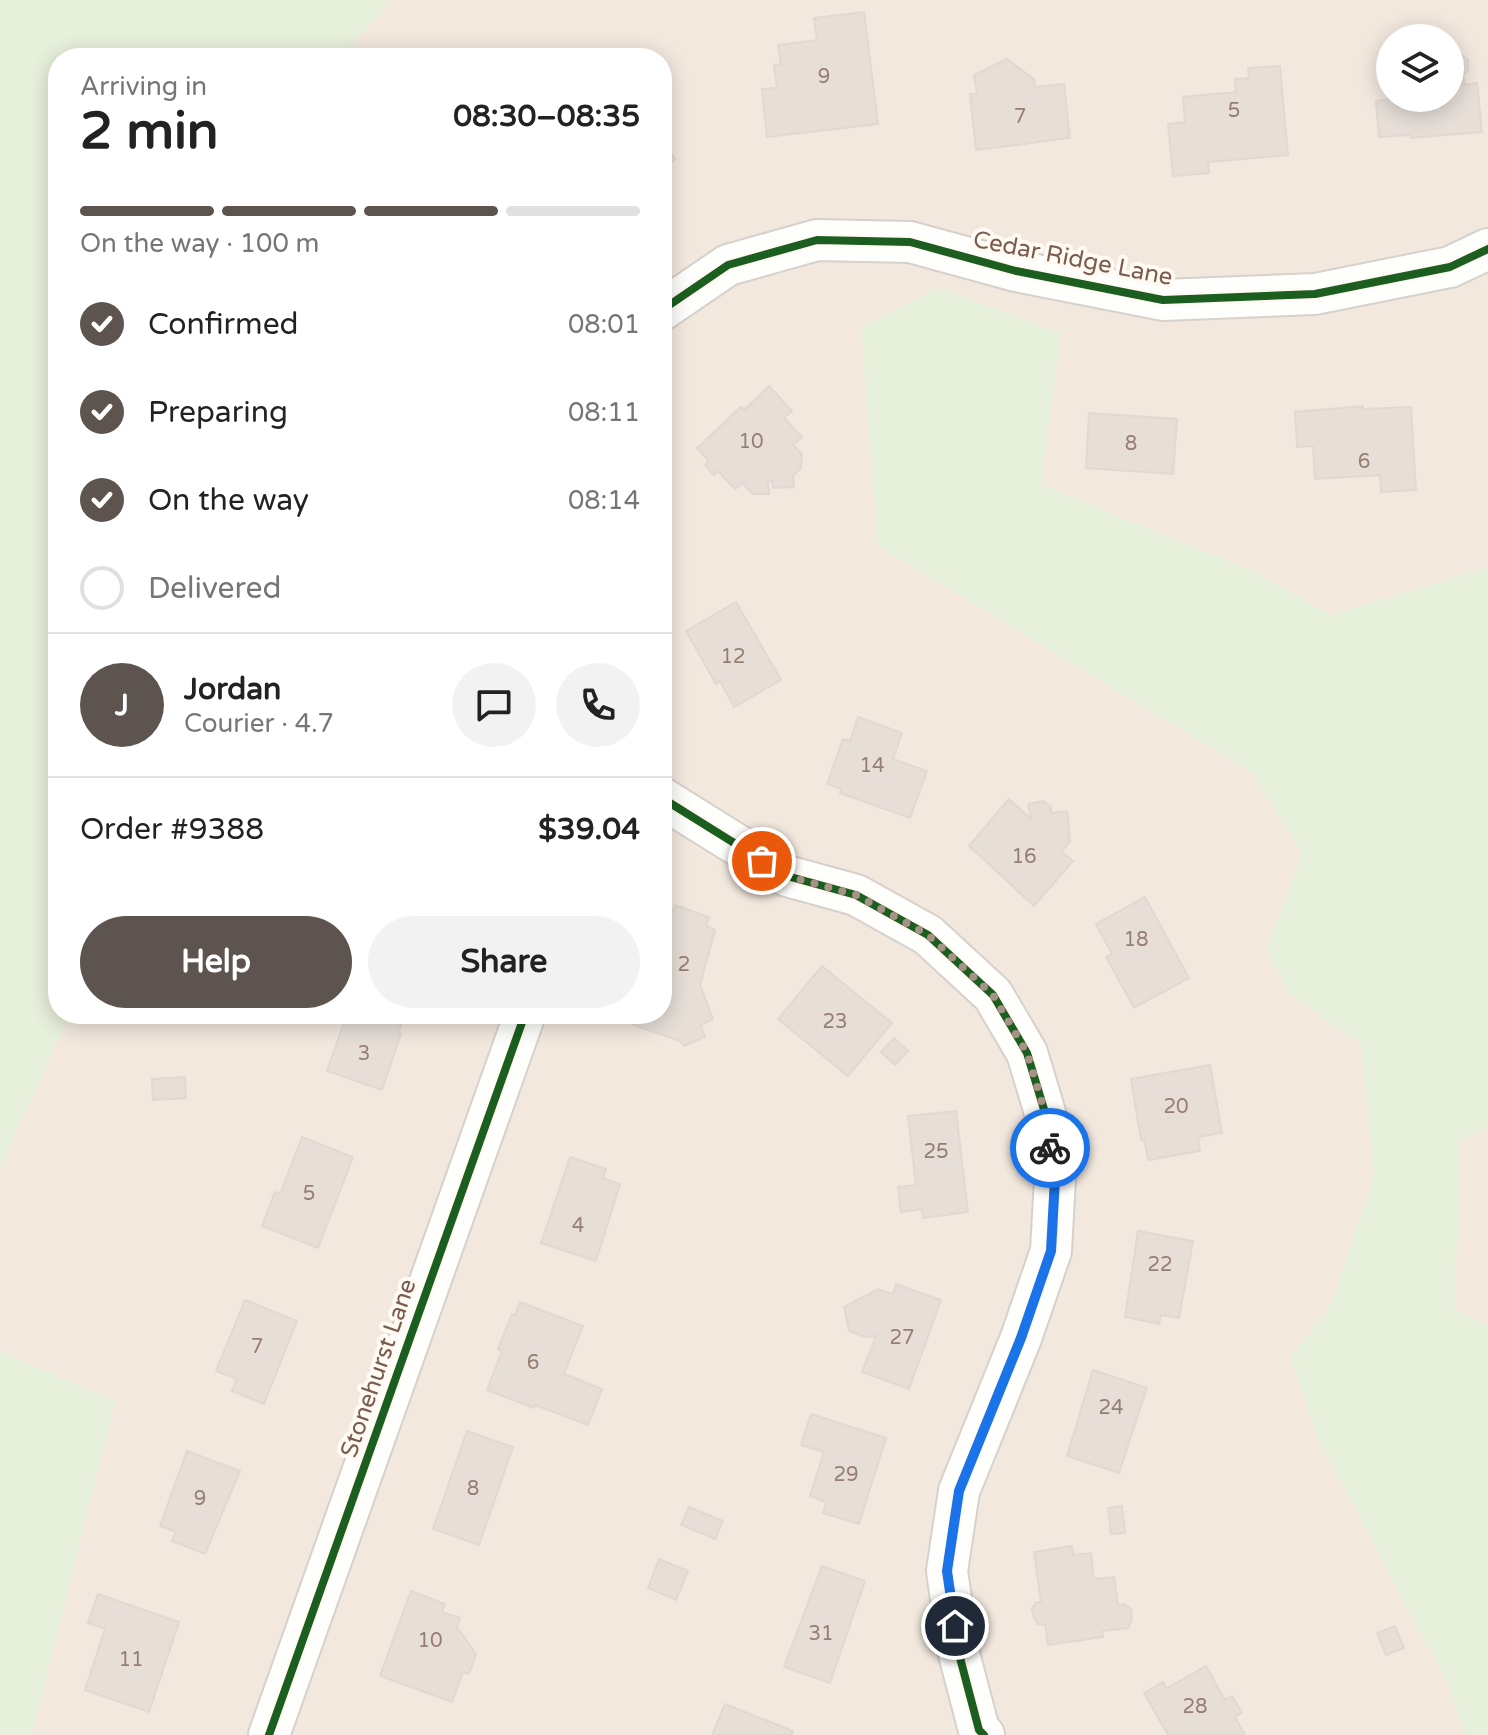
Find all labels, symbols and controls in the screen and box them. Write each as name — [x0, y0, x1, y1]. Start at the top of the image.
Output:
map controls — [1376, 24, 1464, 112]
button: layers — [1376, 24, 1464, 112]
house number: 9 — [818, 65, 830, 89]
text: Arriving in — [80, 71, 207, 102]
text: 08:30–08:35 — [453, 98, 640, 135]
house number: 5 — [1228, 99, 1240, 123]
text: 2 min — [80, 100, 219, 163]
house number: 7 — [1014, 105, 1026, 129]
street label: Cedar Ridge Lane — [971, 225, 1175, 292]
text: On the way · 100 m — [80, 228, 319, 259]
icon: check — [80, 302, 124, 346]
text: Confirmed — [148, 306, 299, 343]
text: 08:01 — [568, 309, 640, 340]
icon: check — [80, 390, 124, 434]
text: Preparing — [148, 394, 288, 431]
text: 08:11 — [568, 397, 640, 428]
house number: 10 — [738, 430, 764, 454]
house number: 8 — [1125, 432, 1137, 456]
house number: 6 — [1358, 450, 1370, 474]
icon: check — [80, 478, 124, 522]
text: On the way — [148, 482, 309, 519]
text: 08:14 — [568, 485, 640, 516]
text: Delivered — [148, 570, 282, 607]
house number: 12 — [720, 645, 746, 669]
button: chat — [452, 663, 536, 747]
button: phone — [556, 663, 640, 747]
text: Jordan — [184, 671, 281, 708]
text: J — [115, 687, 129, 724]
text: Courier · 4.7 — [184, 708, 334, 739]
house number: 14 — [859, 754, 885, 778]
text: Order #9388 — [80, 811, 264, 848]
text: $39.04 — [538, 811, 640, 848]
pin — [728, 827, 796, 895]
icon: bag — [740, 839, 784, 883]
house number: 16 — [1011, 845, 1037, 869]
button: Help — [80, 916, 352, 1008]
button: Share — [368, 916, 640, 1008]
house number: 18 — [1123, 928, 1149, 952]
house number: 2 — [678, 953, 690, 977]
house number: 23 — [822, 1010, 848, 1034]
house number: 3 — [358, 1042, 370, 1066]
house number: 20 — [1163, 1095, 1189, 1119]
courier — [1010, 1108, 1090, 1188]
icon: bike — [1028, 1126, 1072, 1170]
house number: 25 — [923, 1140, 949, 1164]
house number: 5 — [303, 1182, 315, 1206]
house number: 4 — [572, 1214, 584, 1238]
house number: 22 — [1147, 1253, 1173, 1277]
street label: Stonehurst Lane — [334, 1275, 423, 1461]
house number: 27 — [889, 1326, 915, 1350]
house number: 7 — [251, 1335, 263, 1359]
house number: 6 — [527, 1351, 539, 1375]
house number: 24 — [1098, 1396, 1124, 1420]
house number: 29 — [833, 1463, 859, 1487]
house number: 8 — [467, 1477, 479, 1501]
house number: 9 — [194, 1487, 206, 1511]
pin — [921, 1592, 989, 1660]
icon: home — [933, 1604, 977, 1648]
house number: 31 — [808, 1622, 834, 1646]
house number: 10 — [417, 1629, 443, 1653]
house number: 11 — [118, 1648, 144, 1672]
house number: 28 — [1182, 1695, 1208, 1719]

